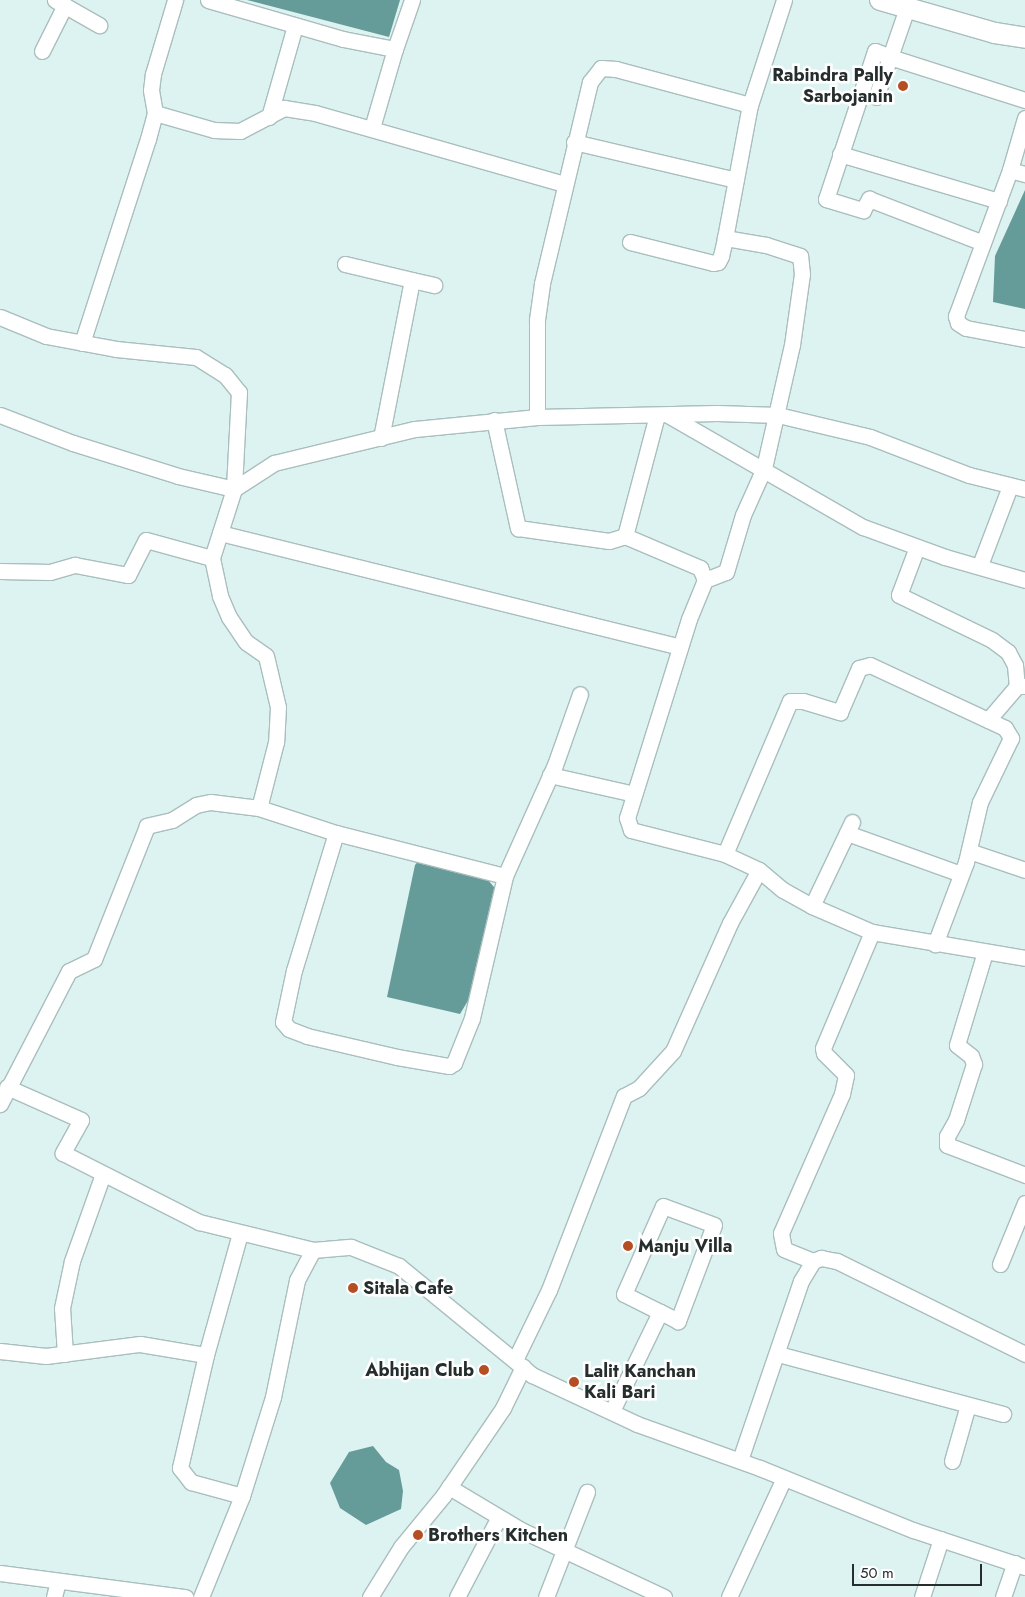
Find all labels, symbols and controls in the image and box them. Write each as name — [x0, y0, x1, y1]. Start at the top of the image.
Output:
place label: Rabindra Pally Sarbojanin — [772, 65, 893, 108]
marker: Rabindra Pally Sarbojanin — [897, 80, 909, 92]
place label: Manju Villa — [638, 1235, 732, 1257]
marker: Manju Villa — [622, 1240, 634, 1252]
place label: Sitala Cafe — [363, 1277, 453, 1299]
marker: Sitala Cafe — [347, 1282, 359, 1294]
place label: Abhijan Club — [365, 1359, 474, 1381]
place label: Lalit Kanchan Kali Bari — [584, 1361, 696, 1404]
marker: Abhijan Club — [478, 1364, 490, 1376]
marker: Lalit Kanchan Kali Bari — [568, 1376, 580, 1388]
place label: Brothers Kitchen — [428, 1524, 568, 1546]
marker: Brothers Kitchen — [412, 1529, 424, 1541]
scale bar — [855, 1554, 985, 1586]
text: 50 m — [860, 1562, 894, 1584]

